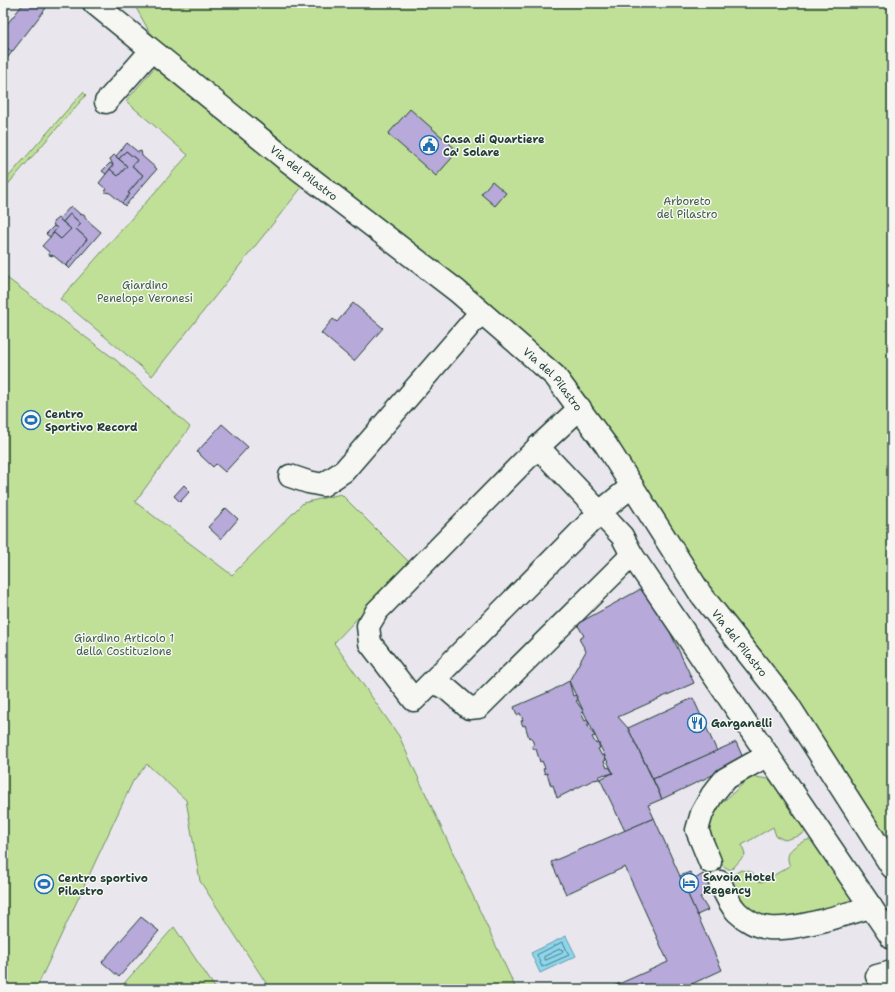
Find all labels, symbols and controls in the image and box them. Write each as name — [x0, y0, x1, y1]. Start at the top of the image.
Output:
place label: Casa di Quartiere Ca' Solare — [443, 132, 545, 160]
public building icon: Casa di Quartiere Ca' Solare — [418, 134, 440, 156]
street label: Via del Pilastro — [267, 142, 341, 204]
park label: Arboreto del Pilastro — [657, 194, 718, 222]
park label: Giardino Penelope Veronesi — [97, 278, 193, 306]
street label: Via del Pilastro — [520, 344, 586, 414]
place label: Centro Sportivo Record — [45, 407, 138, 435]
sports icon: Centro Sportivo Record — [20, 409, 42, 431]
street label: Via del Pilastro — [708, 606, 771, 680]
park label: Giardino Articolo 1 della Costituzione — [74, 631, 174, 659]
restaurant icon: Garganelli — [686, 712, 708, 734]
place label: Garganelli — [711, 716, 772, 731]
place label: Savoia Hotel Regency — [703, 870, 775, 898]
place label: Centro sportivo Pilastro — [58, 871, 148, 899]
hotel icon: Savoia Hotel Regency — [678, 872, 700, 894]
sports icon: Centro sportivo Pilastro — [33, 873, 55, 895]

